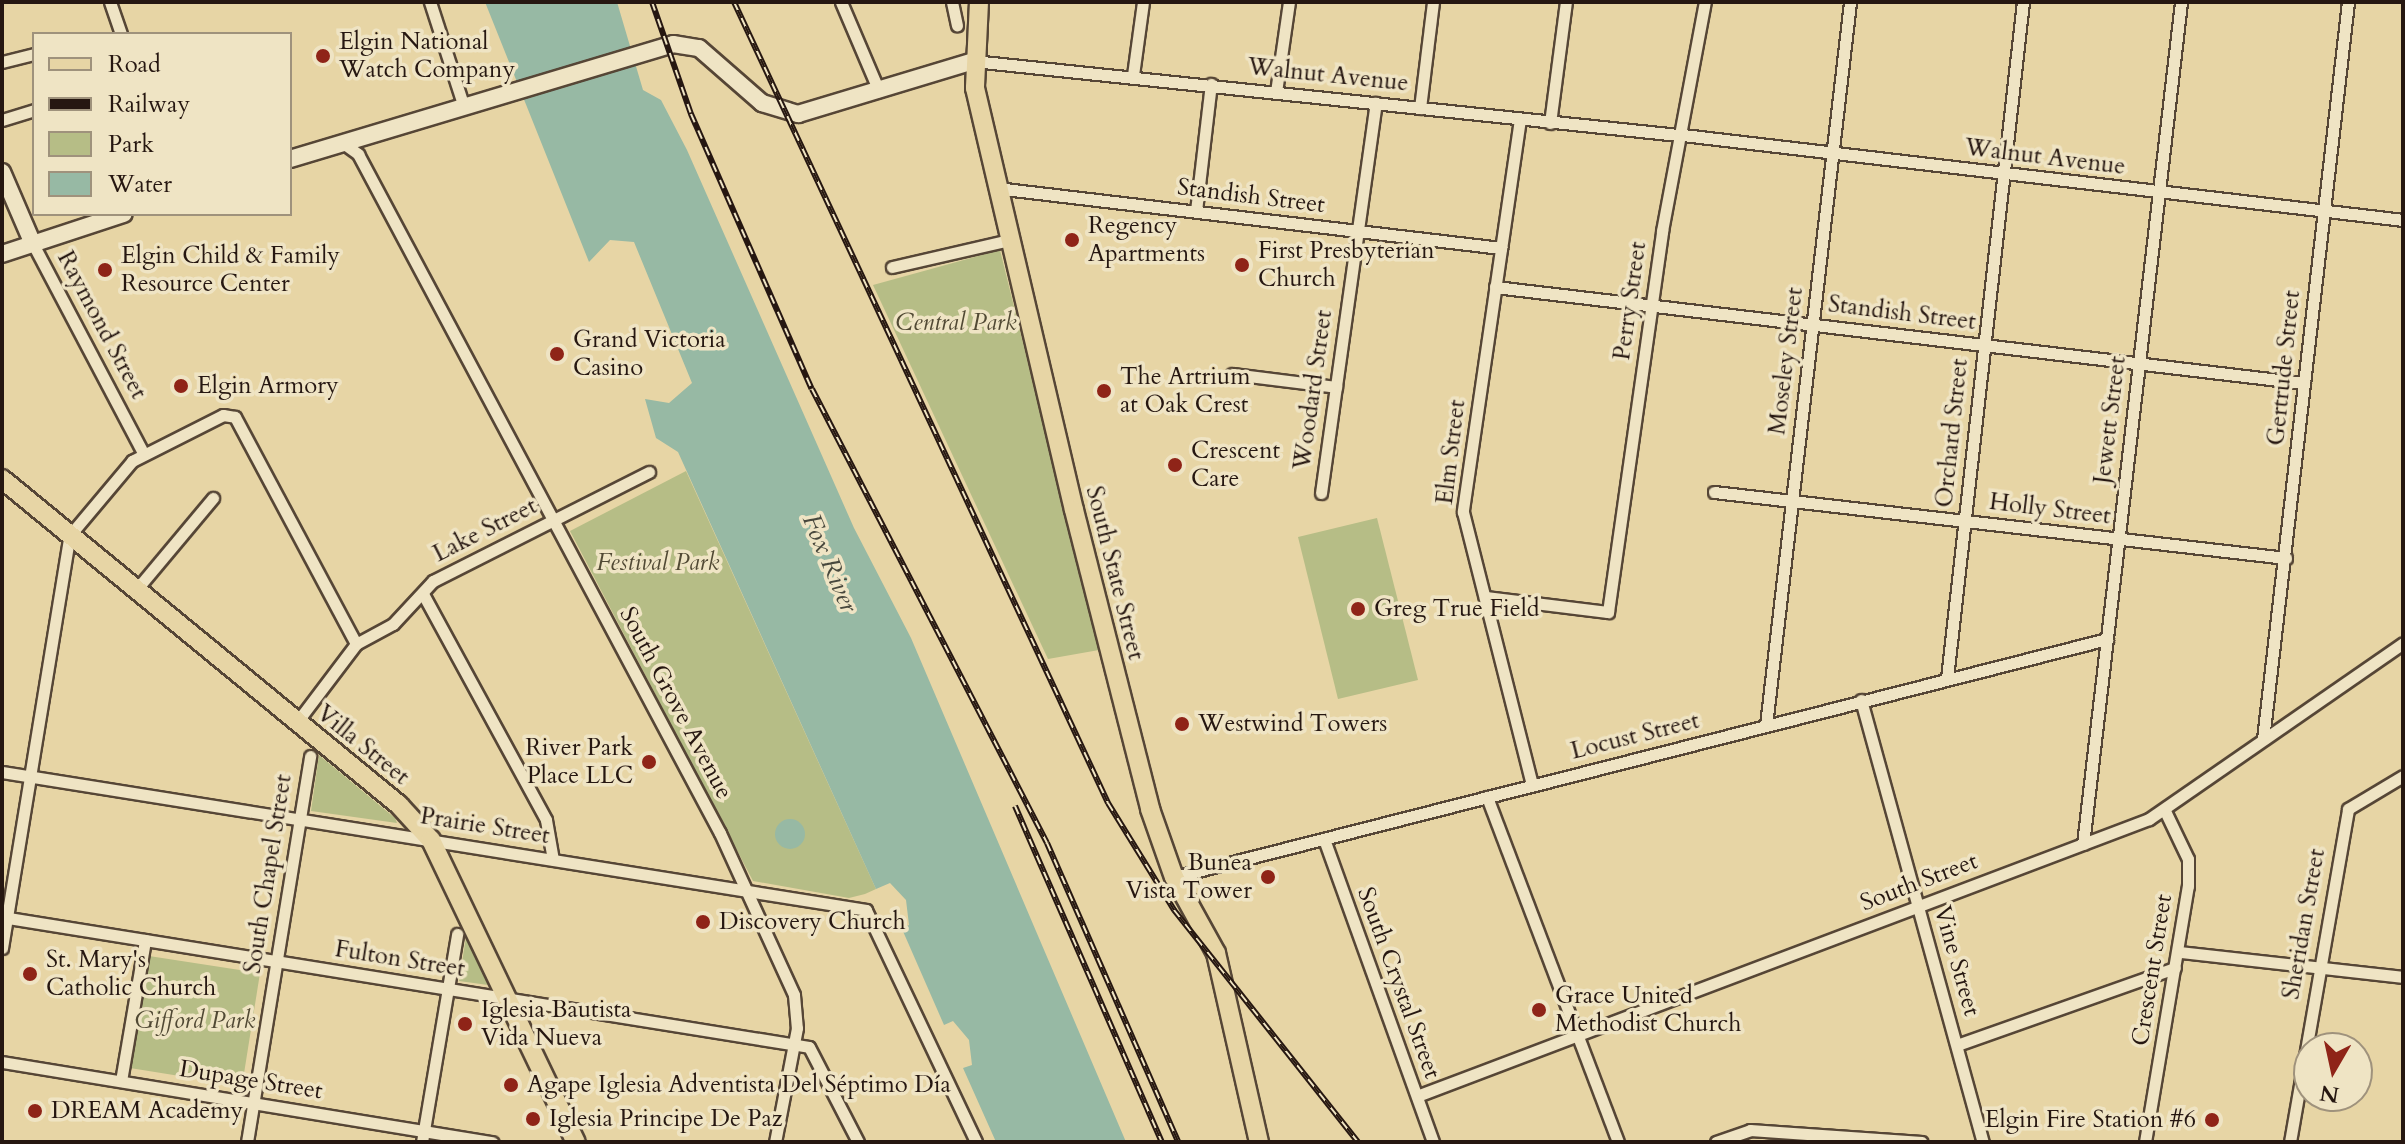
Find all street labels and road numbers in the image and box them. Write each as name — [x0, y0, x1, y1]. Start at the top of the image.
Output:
street label: Walnut Avenue — [1246, 52, 1410, 98]
street label: Walnut Avenue — [1963, 133, 2127, 181]
street label: Standish Street — [1176, 173, 1326, 219]
street label: Perry Street — [1607, 240, 1653, 362]
street label: Raymond Street — [51, 246, 153, 404]
street label: Moseley Street — [1763, 286, 1809, 436]
street label: Gertrude Street — [2262, 289, 2306, 447]
street label: Standish Street — [1827, 290, 1977, 336]
street label: Woodard Street — [1288, 308, 1338, 472]
street label: Jewett Street — [2088, 354, 2132, 486]
street label: Orchard Street — [1930, 357, 1974, 509]
street label: Elm Street — [1430, 398, 1472, 506]
street label: South State Street — [1079, 483, 1151, 663]
street label: Holly Street — [1988, 487, 2112, 531]
street label: Lake Street — [428, 492, 542, 568]
street label: South Grove Avenue — [613, 602, 739, 804]
street label: Villa Street — [311, 699, 415, 791]
street label: Locust Street — [1568, 706, 1702, 766]
street label: South Chapel Street — [238, 772, 298, 976]
street label: Prairie Street — [418, 802, 552, 850]
street label: South Street — [1856, 846, 1982, 918]
street label: Sheridan Street — [2277, 846, 2331, 1002]
street label: South Crystal Street — [1351, 883, 1447, 1083]
street label: Crescent Street — [2126, 892, 2178, 1048]
street label: Vine Street — [1928, 903, 1986, 1019]
street label: Fulton Street — [333, 935, 467, 983]
street label: Dupage Street — [177, 1054, 325, 1106]

